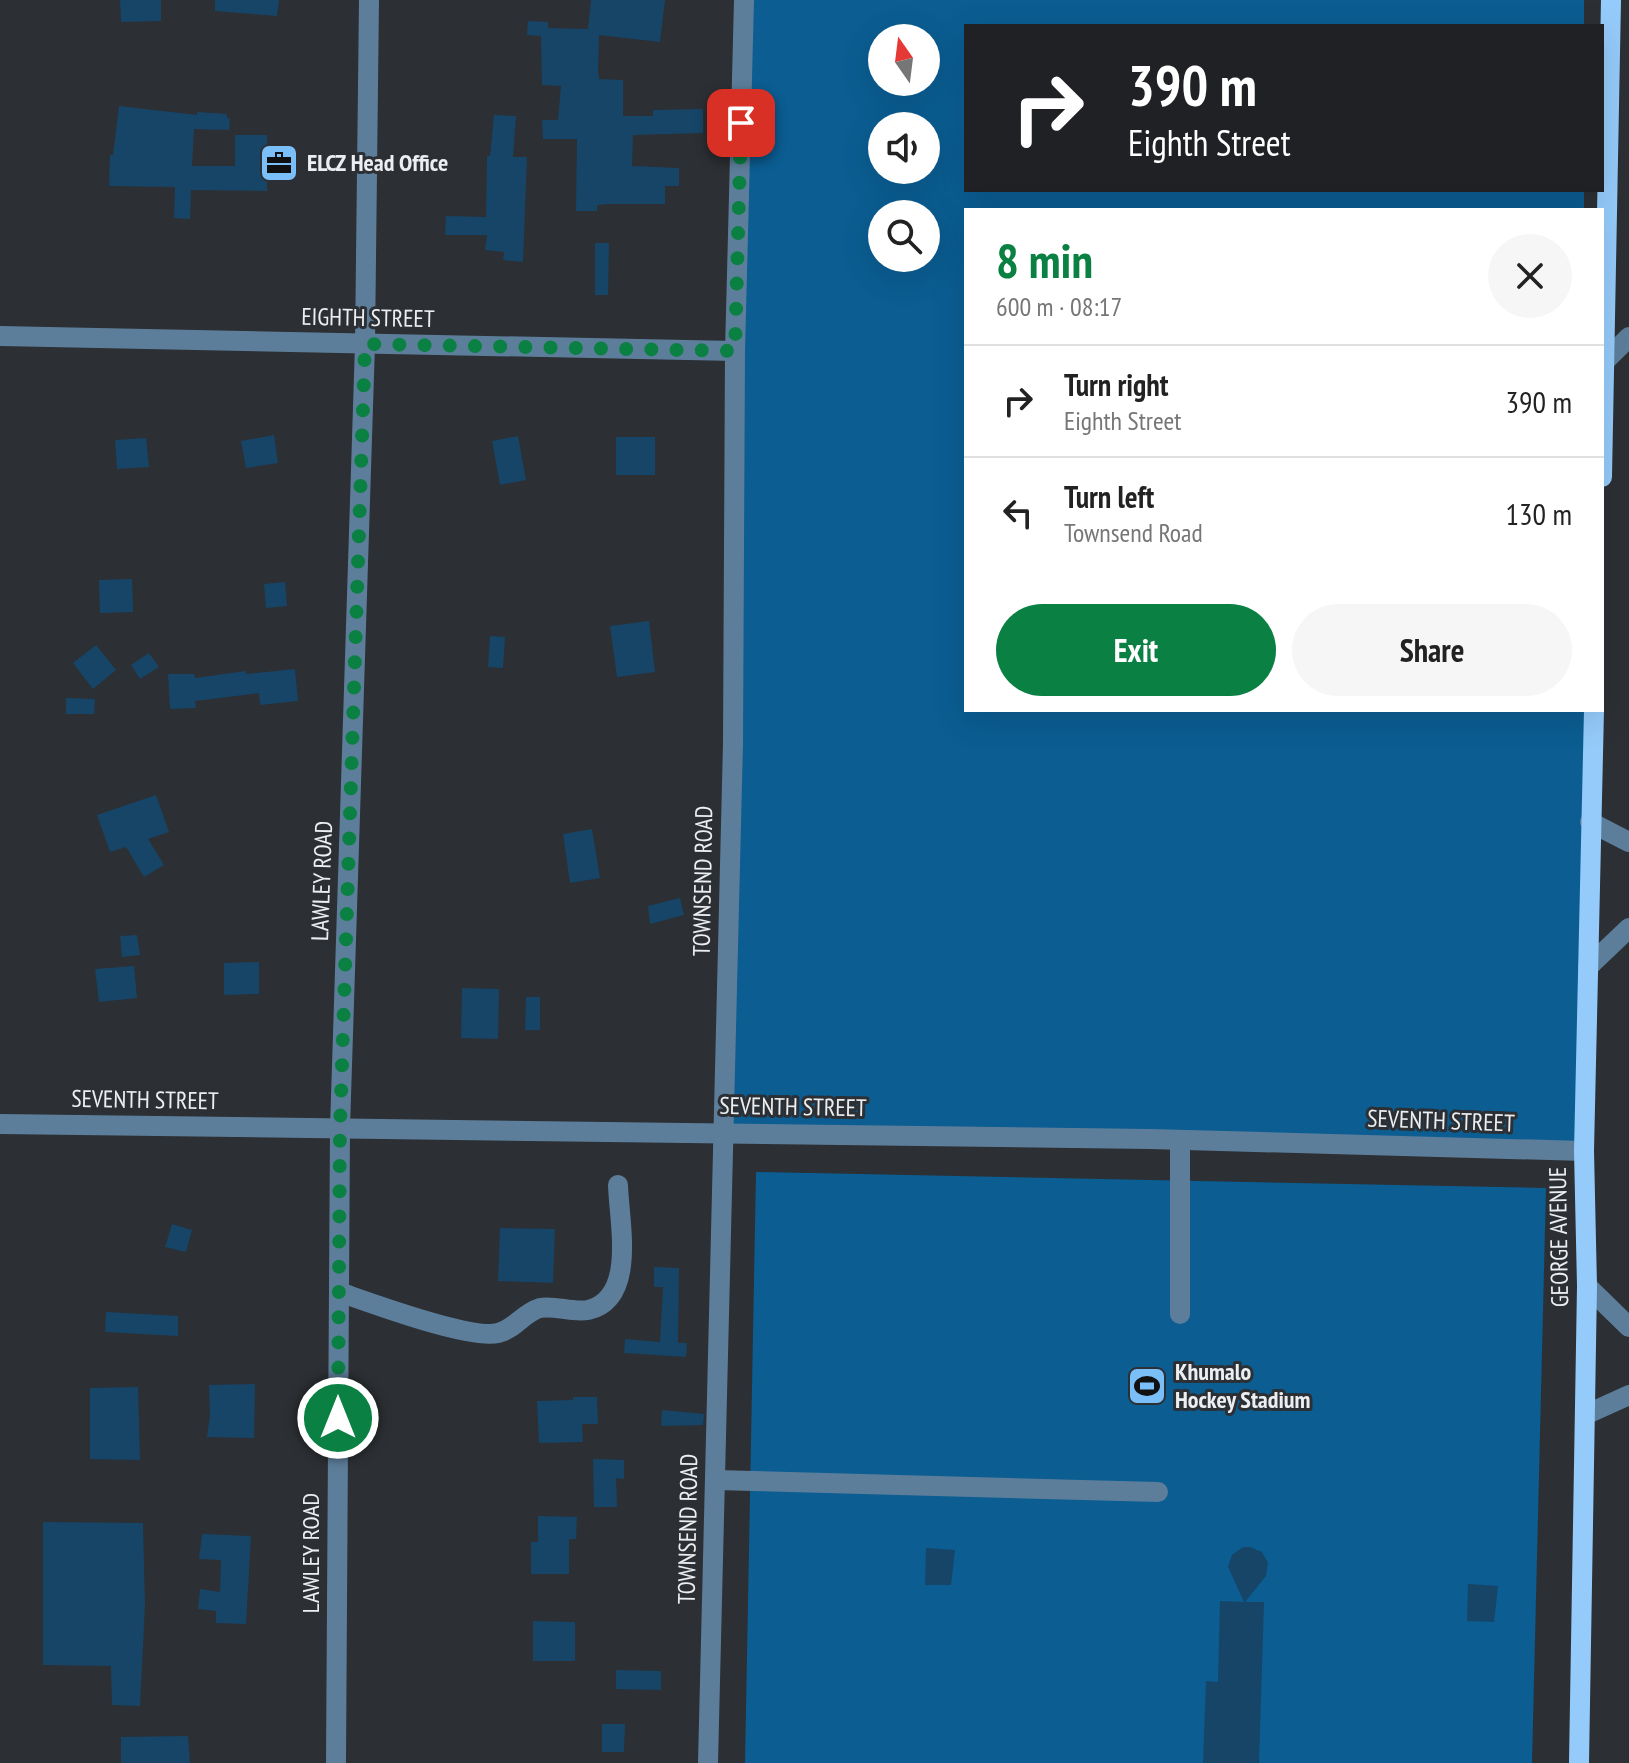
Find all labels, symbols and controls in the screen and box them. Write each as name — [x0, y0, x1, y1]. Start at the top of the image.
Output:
north arrow — [868, 24, 940, 96]
map controls — [868, 24, 940, 272]
text: 390 m — [1128, 49, 1257, 121]
icon: right — [996, 56, 1100, 160]
pin — [707, 89, 775, 157]
icon: arrive — [719, 101, 763, 145]
button: sound — [868, 112, 940, 184]
text: Eighth Street — [1128, 119, 1291, 166]
office icon: ELCZ Head Office — [258, 142, 300, 184]
place label: ELCZ Head Office — [307, 147, 448, 178]
button: search — [868, 200, 940, 272]
text: 8 min — [996, 229, 1093, 291]
button: close — [1488, 234, 1572, 318]
text: 600 m · 08:17 — [996, 290, 1122, 323]
street label: EIGHTH STREET — [301, 301, 435, 334]
text: Turn right — [1064, 365, 1168, 404]
icon: right — [996, 379, 1040, 423]
text: 390 m — [1506, 382, 1572, 421]
text: Eighth Street — [1064, 404, 1181, 437]
text: Turn left — [1064, 477, 1154, 516]
icon: left — [996, 491, 1040, 535]
text: 130 m — [1506, 494, 1572, 533]
text: Townsend Road — [1064, 516, 1203, 549]
button: Exit — [996, 604, 1276, 696]
button: Share — [1292, 604, 1572, 696]
street label: TOWNSEND ROAD — [686, 806, 719, 956]
street label: LAWLEY ROAD — [304, 820, 339, 942]
street label: SEVENTH STREET — [71, 1083, 219, 1116]
street label: SEVENTH STREET — [719, 1090, 867, 1123]
street label: SEVENTH STREET — [1367, 1102, 1515, 1139]
street label: GEORGE AVENUE — [1542, 1167, 1575, 1307]
place label: Khumalo Hockey Stadium — [1175, 1356, 1310, 1415]
sports icon: Khumalo Hockey Stadium — [1126, 1365, 1168, 1407]
position arrow — [296, 1376, 380, 1460]
street label: TOWNSEND ROAD — [671, 1454, 704, 1604]
street label: LAWLEY ROAD — [295, 1493, 326, 1613]

